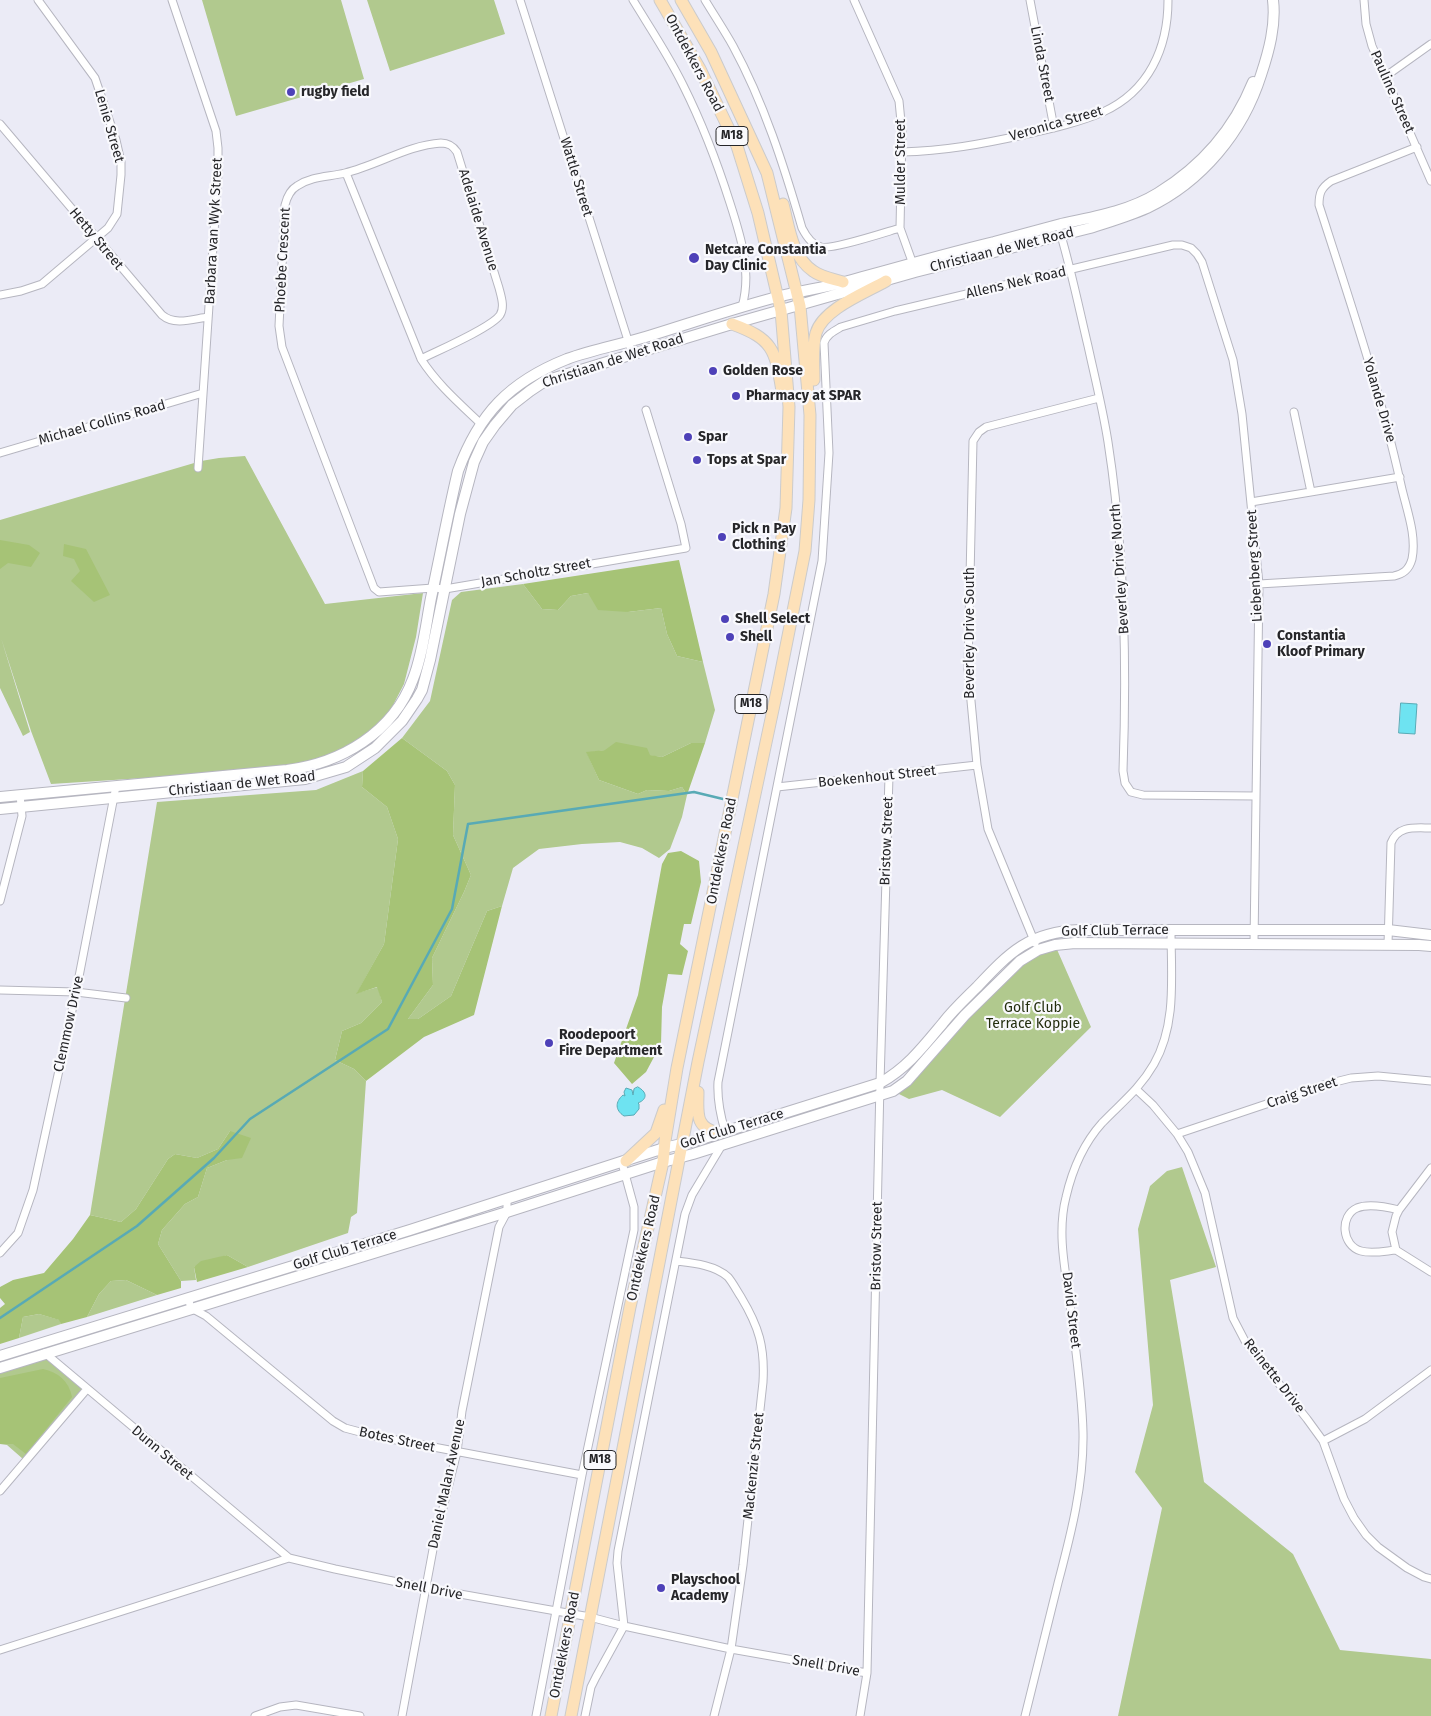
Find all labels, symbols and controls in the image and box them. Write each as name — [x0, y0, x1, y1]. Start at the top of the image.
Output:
street label: Ontdekkers Road — [661, 11, 727, 115]
street label: Linda Street — [1026, 25, 1058, 103]
street label: Pauline Street — [1366, 48, 1418, 136]
place label: rugby field — [301, 84, 370, 100]
marker: rugby field — [285, 86, 297, 98]
street label: Lenie Street — [90, 87, 128, 165]
street label: Veronica Street — [1007, 103, 1105, 145]
street label: Mulder Street — [893, 119, 909, 205]
road number: M18 — [716, 126, 748, 146]
street label: Wattle Street — [556, 135, 596, 219]
street label: Barbara van Wyk Street — [202, 157, 226, 305]
street label: Adelaide Avenue — [455, 167, 501, 273]
street label: Hetty Street — [65, 205, 127, 273]
street label: Phoebe Crescent — [272, 207, 294, 313]
street label: Christiaan de Wet Road — [928, 224, 1076, 276]
place label: Netcare Constantia Day Clinic — [705, 242, 826, 274]
marker: Netcare Constantia Day Clinic — [687, 251, 701, 265]
street label: Allens Nek Road — [964, 263, 1068, 303]
street label: Christiaan de Wet Road — [540, 330, 686, 392]
street label: Yolande Drive — [1359, 356, 1399, 444]
place label: Golden Rose — [723, 363, 803, 379]
marker: Golden Rose — [707, 365, 719, 377]
place label: Pharmacy at SPAR — [746, 388, 861, 404]
marker: Pharmacy at SPAR — [730, 390, 742, 402]
street label: Michael Collins Road — [37, 397, 167, 449]
place label: Spar — [698, 429, 728, 445]
marker: Spar — [682, 431, 694, 443]
place label: Tops at Spar — [707, 452, 786, 468]
marker: Tops at Spar — [691, 454, 703, 466]
street label: Beverley Drive North — [1107, 503, 1133, 635]
street label: Liebenberg Street — [1244, 509, 1266, 623]
place label: Pick n Pay Clothing — [732, 521, 796, 554]
marker: Pick n Pay Clothing — [716, 531, 728, 543]
street label: Jan Scholtz Street — [480, 555, 592, 591]
street label: Beverley Drive South — [962, 567, 978, 699]
place label: Shell Select — [735, 611, 810, 627]
marker: Shell Select — [719, 613, 731, 625]
place label: Constantia Kloof Primary — [1277, 628, 1365, 660]
place label: Shell — [740, 629, 772, 645]
marker: Shell — [724, 631, 736, 643]
marker: Constantia Kloof Primary — [1261, 638, 1273, 650]
road number: M18 — [735, 694, 767, 714]
street label: Boekenhout Street — [817, 762, 937, 792]
street label: Christiaan de Wet Road — [168, 768, 316, 800]
street label: Ontdekkers Road — [703, 796, 741, 906]
street label: Bristow Street — [877, 796, 897, 886]
street label: Golf Club Terrace — [1061, 922, 1169, 940]
street label: Clemmow Drive — [51, 974, 87, 1074]
park label: Golf Club Terrace Koppie — [986, 1000, 1080, 1032]
place label: Roodepoort Fire Department — [559, 1027, 662, 1060]
marker: Roodepoort Fire Department — [543, 1037, 555, 1049]
street label: Craig Street — [1265, 1074, 1339, 1112]
street label: Golf Club Terrace — [678, 1105, 786, 1153]
street label: Ontdekkers Road — [624, 1193, 664, 1303]
street label: Bristow Street — [868, 1201, 886, 1291]
street label: Golf Club Terrace — [291, 1226, 399, 1274]
street label: David Street — [1058, 1271, 1084, 1349]
street label: Reinette Drive — [1240, 1335, 1308, 1417]
street label: Mackenzie Street — [740, 1412, 768, 1520]
street label: Daniel Malan Avenue — [425, 1417, 469, 1551]
street label: Dunn Street — [128, 1422, 196, 1484]
street label: Botes Street — [357, 1424, 437, 1456]
road number: M18 — [584, 1450, 616, 1470]
place label: Playschool Academy — [671, 1572, 740, 1604]
street label: Snell Drive — [394, 1574, 464, 1604]
marker: Playschool Academy — [655, 1582, 667, 1594]
street label: Ontdekkers Road — [546, 1590, 584, 1700]
street label: Snell Drive — [791, 1652, 861, 1680]

